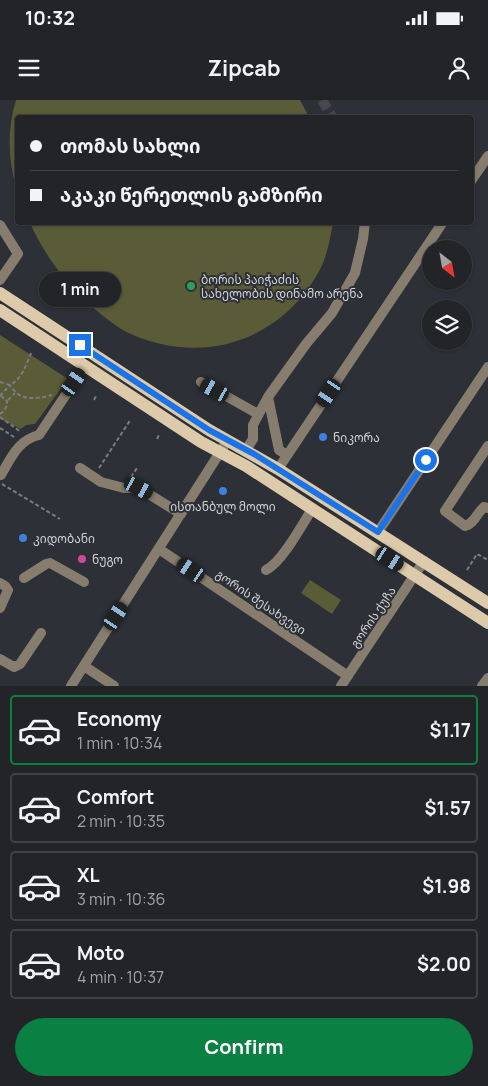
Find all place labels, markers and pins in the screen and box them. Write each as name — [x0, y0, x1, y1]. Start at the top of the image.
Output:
place label: ბორის პაიჭაძის სახელობის დინამო არენა — [201, 271, 363, 302]
marker: ბორის პაიჭაძის სახელობის დინამო არენა — [185, 280, 197, 292]
place label: ნიკორა — [333, 429, 380, 446]
marker: ნიკორა — [317, 431, 329, 443]
marker: ისთანბულ მოლი — [217, 485, 229, 497]
place label: ისთანბულ მოლი — [170, 498, 276, 515]
place label: კიდობანი — [33, 530, 95, 547]
marker: კიდობანი — [17, 532, 29, 544]
place label: ნუგო — [92, 551, 123, 568]
marker: ნუგო — [76, 553, 88, 565]

